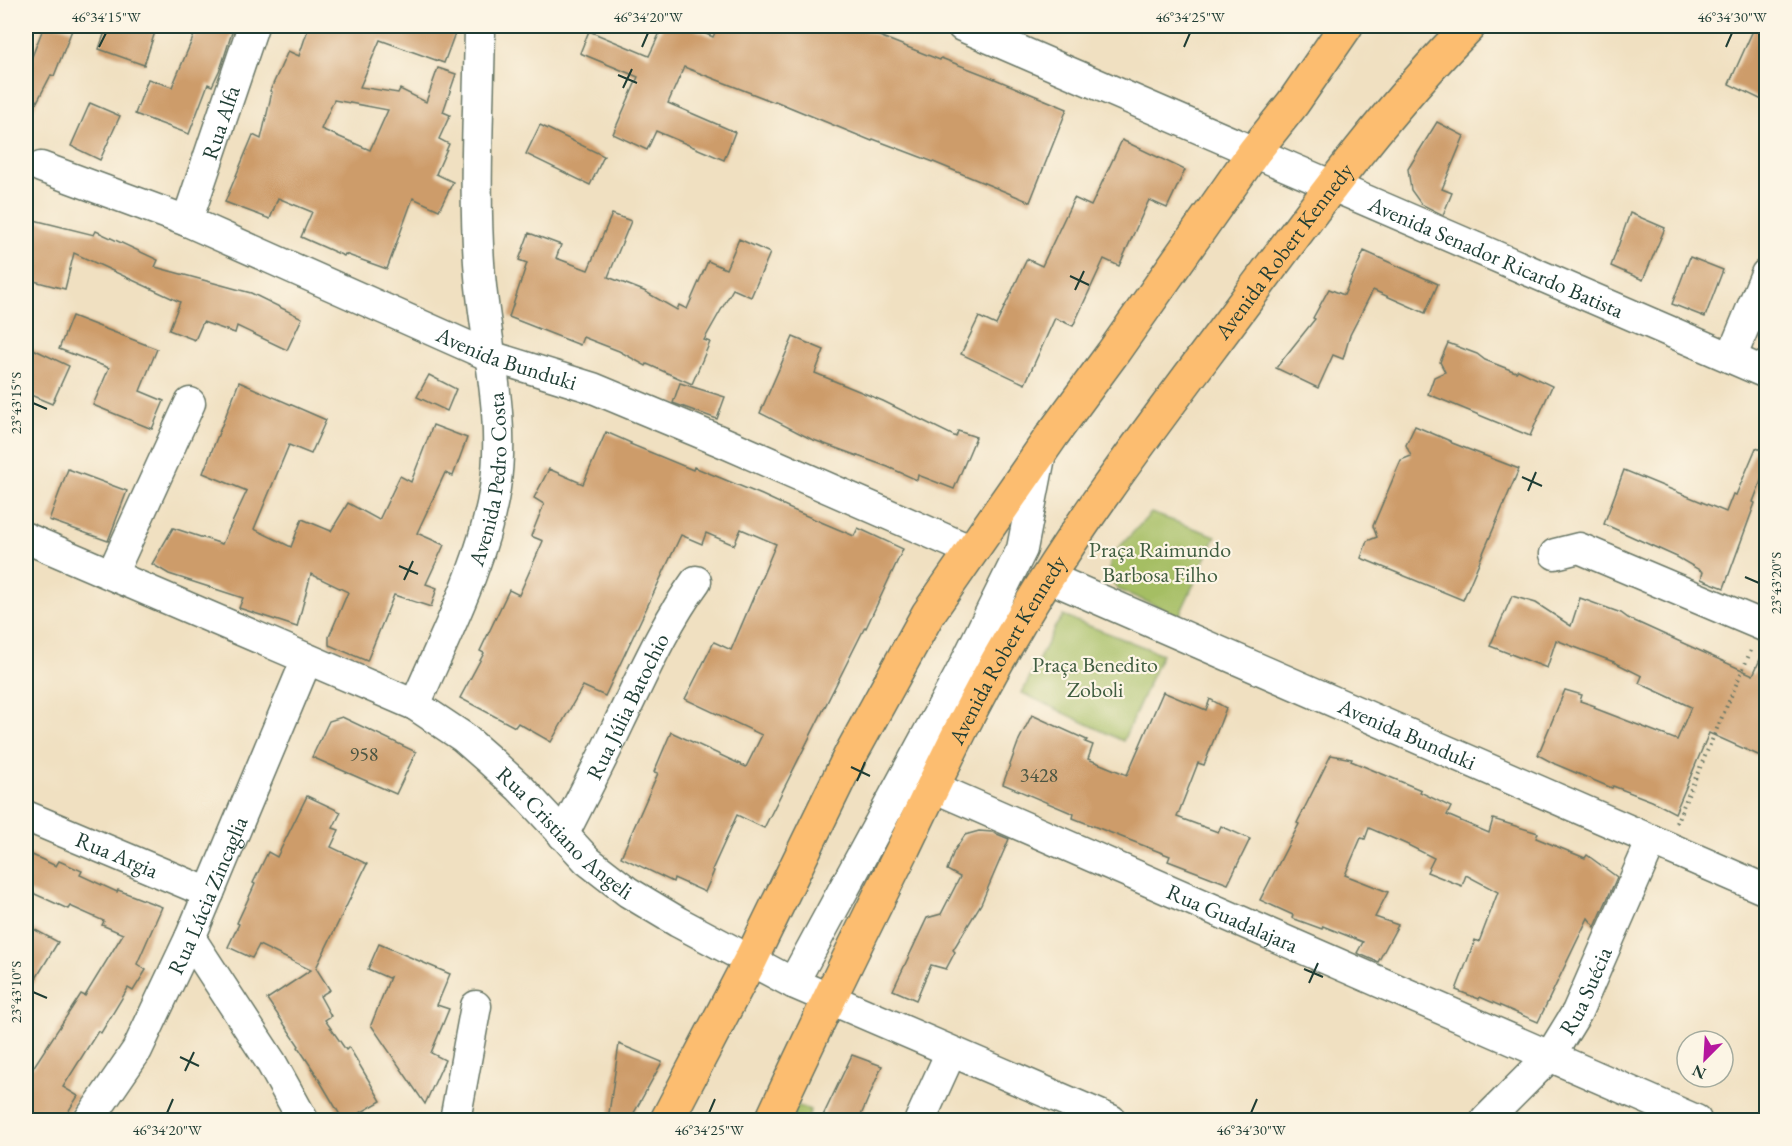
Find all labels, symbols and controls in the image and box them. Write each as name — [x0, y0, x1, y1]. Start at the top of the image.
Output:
text: 46°34'15"W — [71, 7, 141, 26]
text: 46°34'20"W — [613, 7, 683, 26]
text: 46°34'25"W — [1155, 7, 1225, 26]
text: 46°34'30"W — [1697, 7, 1767, 26]
street label: Rua Alfa — [194, 82, 246, 163]
street label: Avenida Robert Kennedy — [1207, 156, 1360, 346]
street label: Avenida Senador Ricardo Batista — [1364, 188, 1628, 324]
street label: Avenida Bunduki — [431, 319, 581, 397]
text: 23°43'15"S — [6, 372, 25, 434]
street label: Avenida Pedro Costa — [461, 391, 513, 571]
park label: Praça Raimundo Barbosa Filho — [1089, 535, 1231, 589]
street label: Avenida Robert Kennedy — [941, 549, 1073, 750]
text: 23°43'20"S — [1766, 552, 1785, 614]
street label: Rua Júlia Batochio — [579, 628, 675, 784]
park label: Praça Benedito Zoboli — [1032, 650, 1158, 704]
street label: Avenida Bunduki — [1333, 691, 1481, 776]
house number: 958 — [350, 741, 378, 767]
street label: Rua Cristiano Angeli — [491, 760, 638, 906]
house number: 3428 — [1020, 762, 1058, 788]
street label: Rua Lúcia Zincaglia — [160, 812, 254, 979]
street label: Rua Argia — [72, 824, 163, 885]
street label: Rua Guadalajara — [1162, 876, 1303, 959]
street label: Rua Suécia — [1552, 942, 1618, 1040]
text: 23°43'10"S — [6, 961, 25, 1023]
north arrow — [1675, 1029, 1735, 1089]
text: N — [1689, 1060, 1709, 1084]
text: 46°34'20"W — [132, 1120, 202, 1139]
text: 46°34'25"W — [674, 1120, 744, 1139]
text: 46°34'30"W — [1216, 1120, 1286, 1139]

